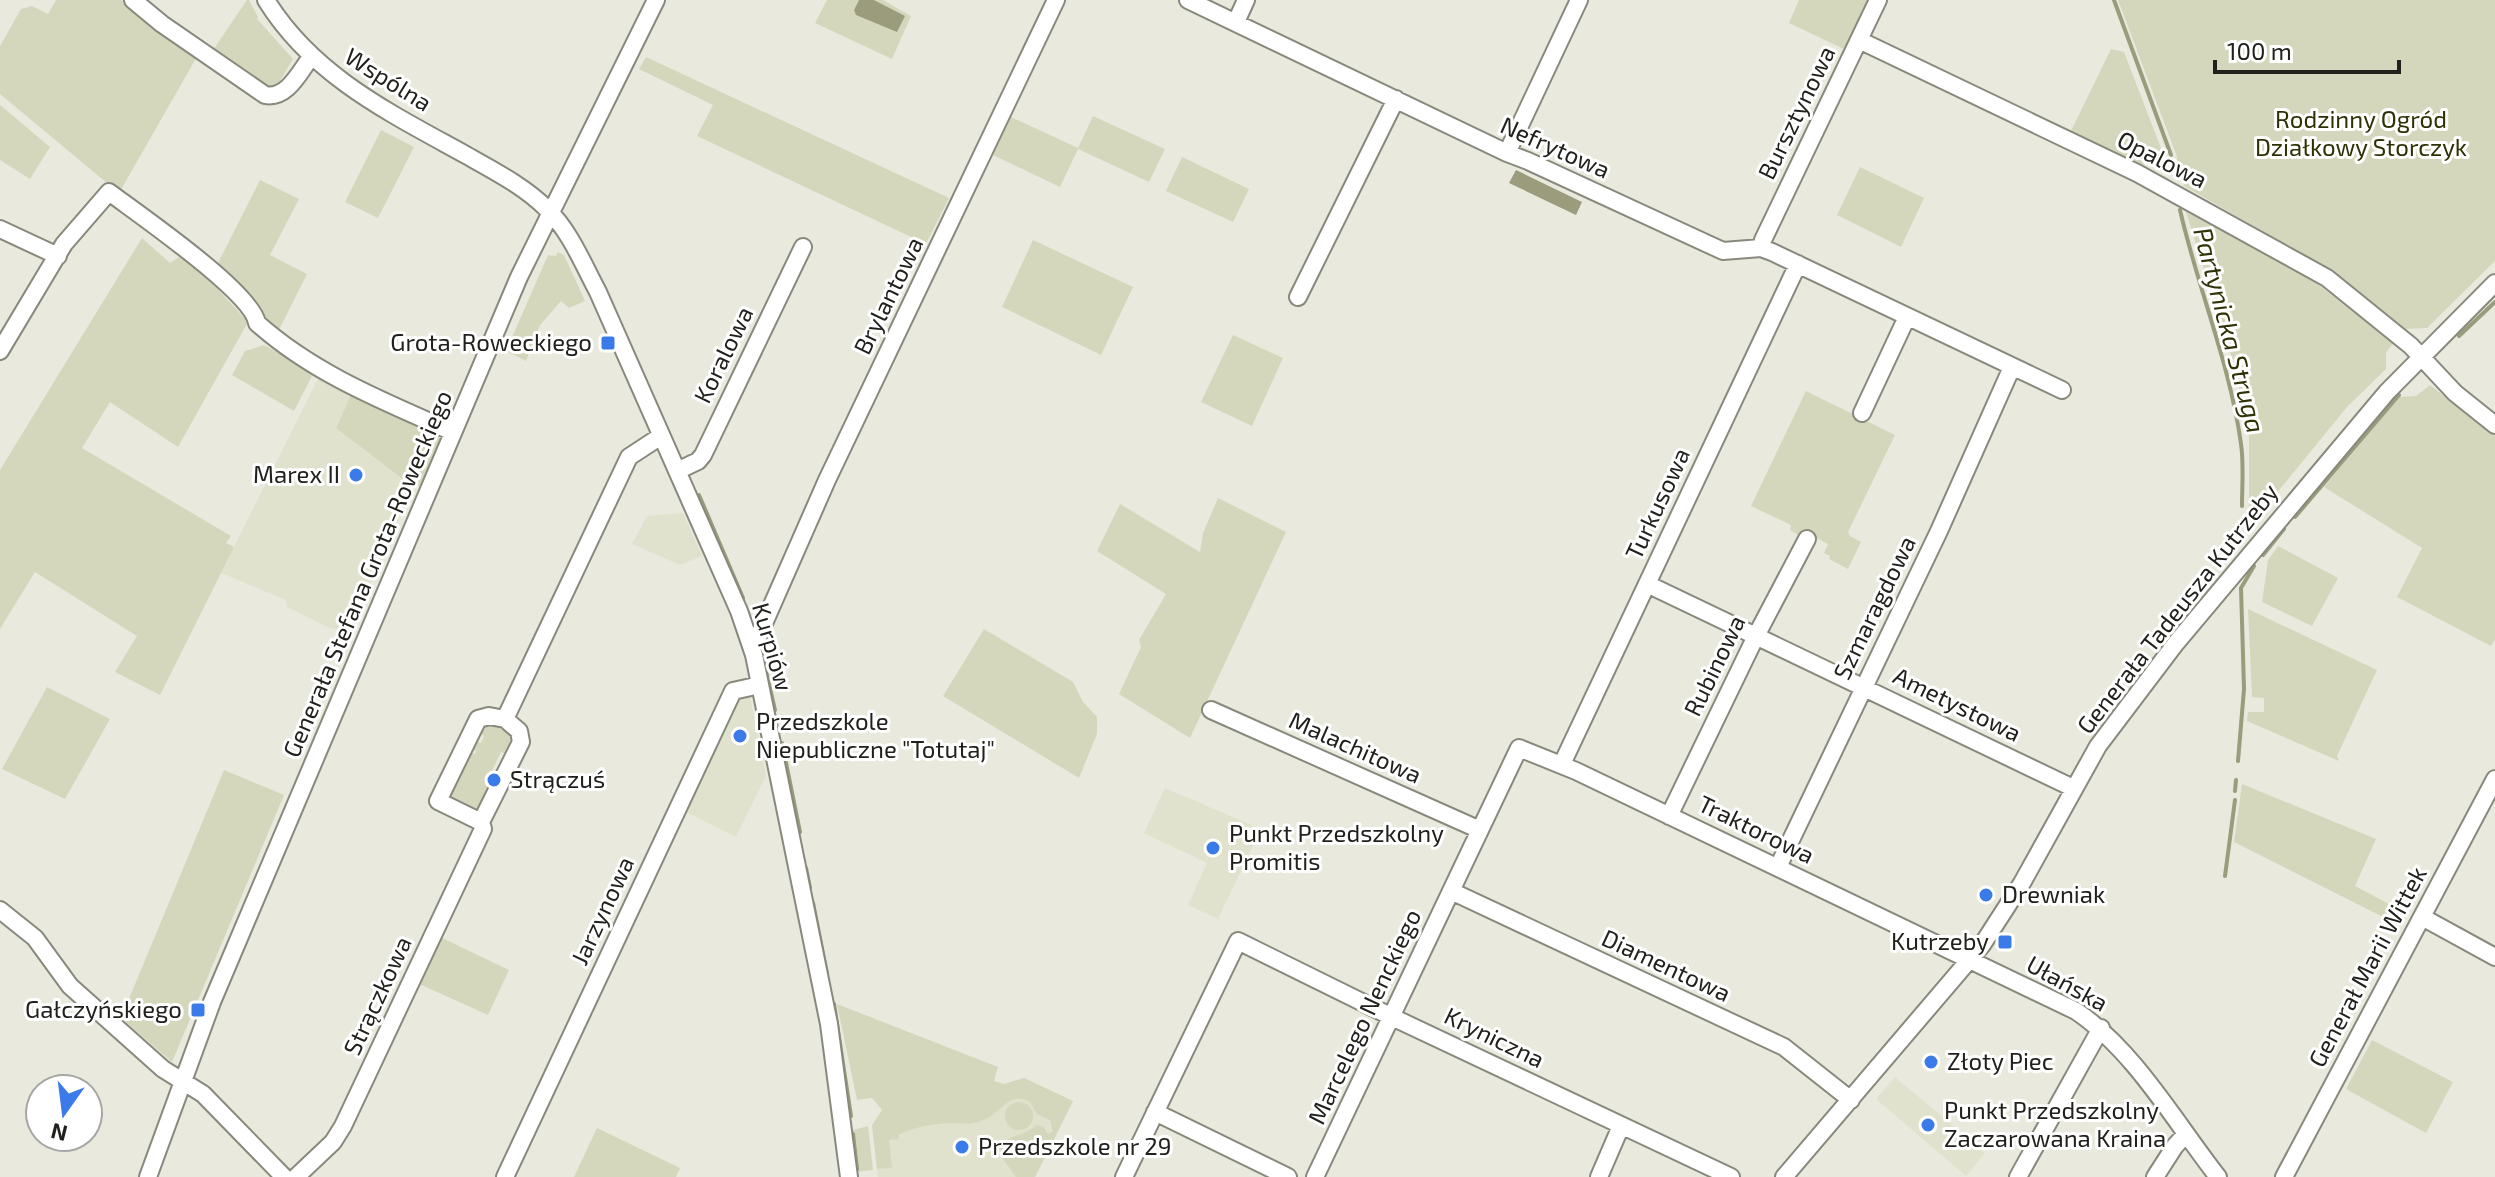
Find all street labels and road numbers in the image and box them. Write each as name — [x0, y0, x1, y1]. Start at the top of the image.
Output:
street label: Wspólna — [340, 41, 437, 117]
street label: Bursztynowa — [1751, 41, 1840, 184]
street label: Nefrytowa — [1496, 110, 1615, 184]
street label: Opalowa — [2113, 124, 2212, 194]
street label: Brylantowa — [847, 232, 929, 359]
street label: Koralowa — [687, 301, 758, 407]
street label: Generała Stefana Grota-Roweckiego — [276, 386, 457, 761]
street label: Turkusowa — [1618, 443, 1695, 564]
street label: Generała Tadeusza Kutrzeby — [2070, 477, 2284, 739]
street label: Szmaragdowa — [1826, 531, 1921, 684]
street label: Kurpiów — [747, 599, 800, 694]
street label: Rubinowa — [1677, 610, 1750, 720]
street label: Ametystowa — [1889, 660, 2026, 747]
street label: Malachitowa — [1285, 705, 1426, 789]
street label: Traktorowa — [1694, 788, 1819, 869]
street label: Jarzynowa — [564, 852, 639, 969]
street label: Generał Marii Wittek — [2302, 861, 2432, 1072]
street label: Marcelego Nenckiego — [1301, 904, 1426, 1128]
street label: Diamentowa — [1598, 922, 1736, 1007]
street label: Strączkowa — [337, 931, 417, 1059]
street label: Ułańska — [2022, 949, 2113, 1017]
street label: Kryniczna — [1440, 1000, 1549, 1073]

